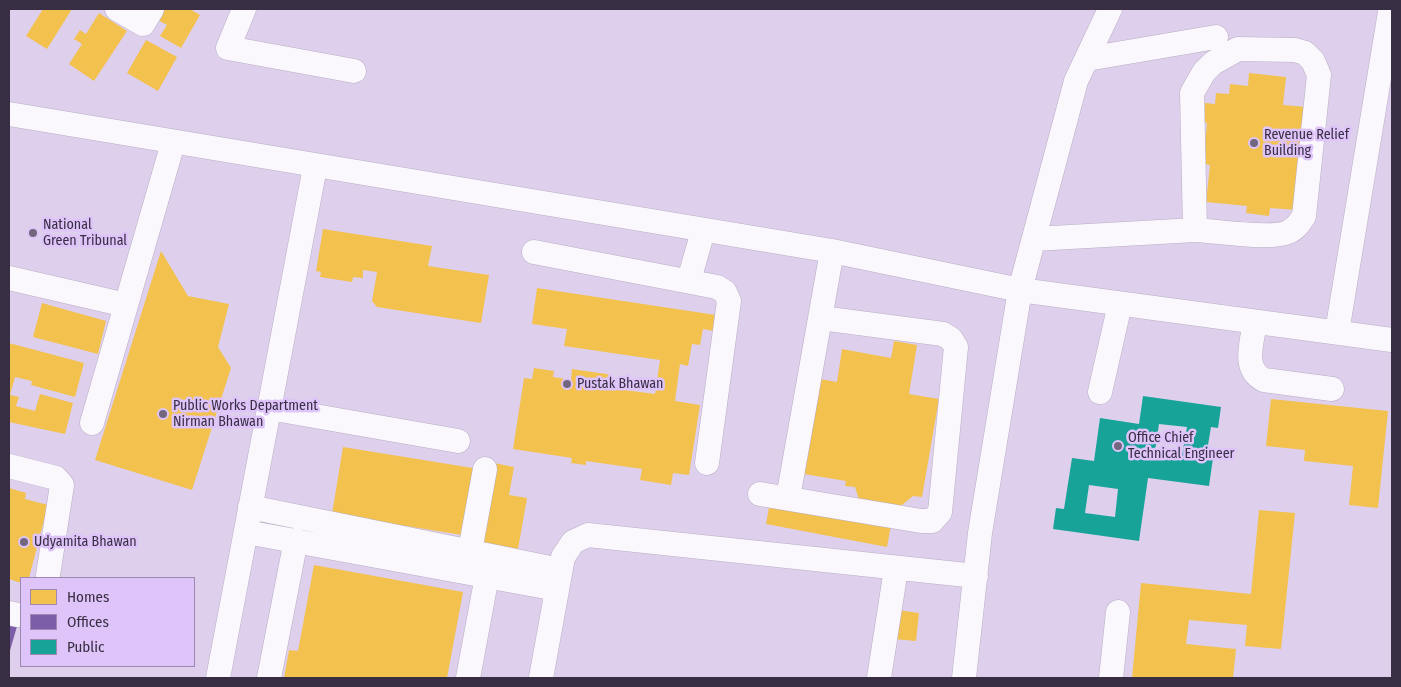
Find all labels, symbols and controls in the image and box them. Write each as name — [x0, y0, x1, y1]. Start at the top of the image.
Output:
place label: Revenue Relief Building — [1264, 127, 1349, 160]
marker: Revenue Relief Building — [1248, 137, 1260, 149]
place label: National Green Tribunal — [43, 217, 127, 250]
marker: National Green Tribunal — [27, 227, 39, 239]
place label: Pustak Bhawan — [577, 376, 663, 392]
marker: Pustak Bhawan — [561, 378, 573, 390]
place label: Public Works Department Nirman Bhawan — [173, 398, 318, 431]
marker: Public Works Department Nirman Bhawan — [157, 408, 169, 420]
place label: Office Chief Technical Engineer — [1128, 430, 1234, 462]
marker: Office Chief Technical Engineer — [1112, 440, 1124, 452]
place label: Udyamita Bhawan — [34, 534, 137, 550]
marker: Udyamita Bhawan — [18, 536, 30, 548]
legend — [20, 577, 195, 667]
text: Homes — [67, 588, 109, 606]
text: Offices — [67, 613, 109, 631]
text: Public — [67, 638, 104, 656]

